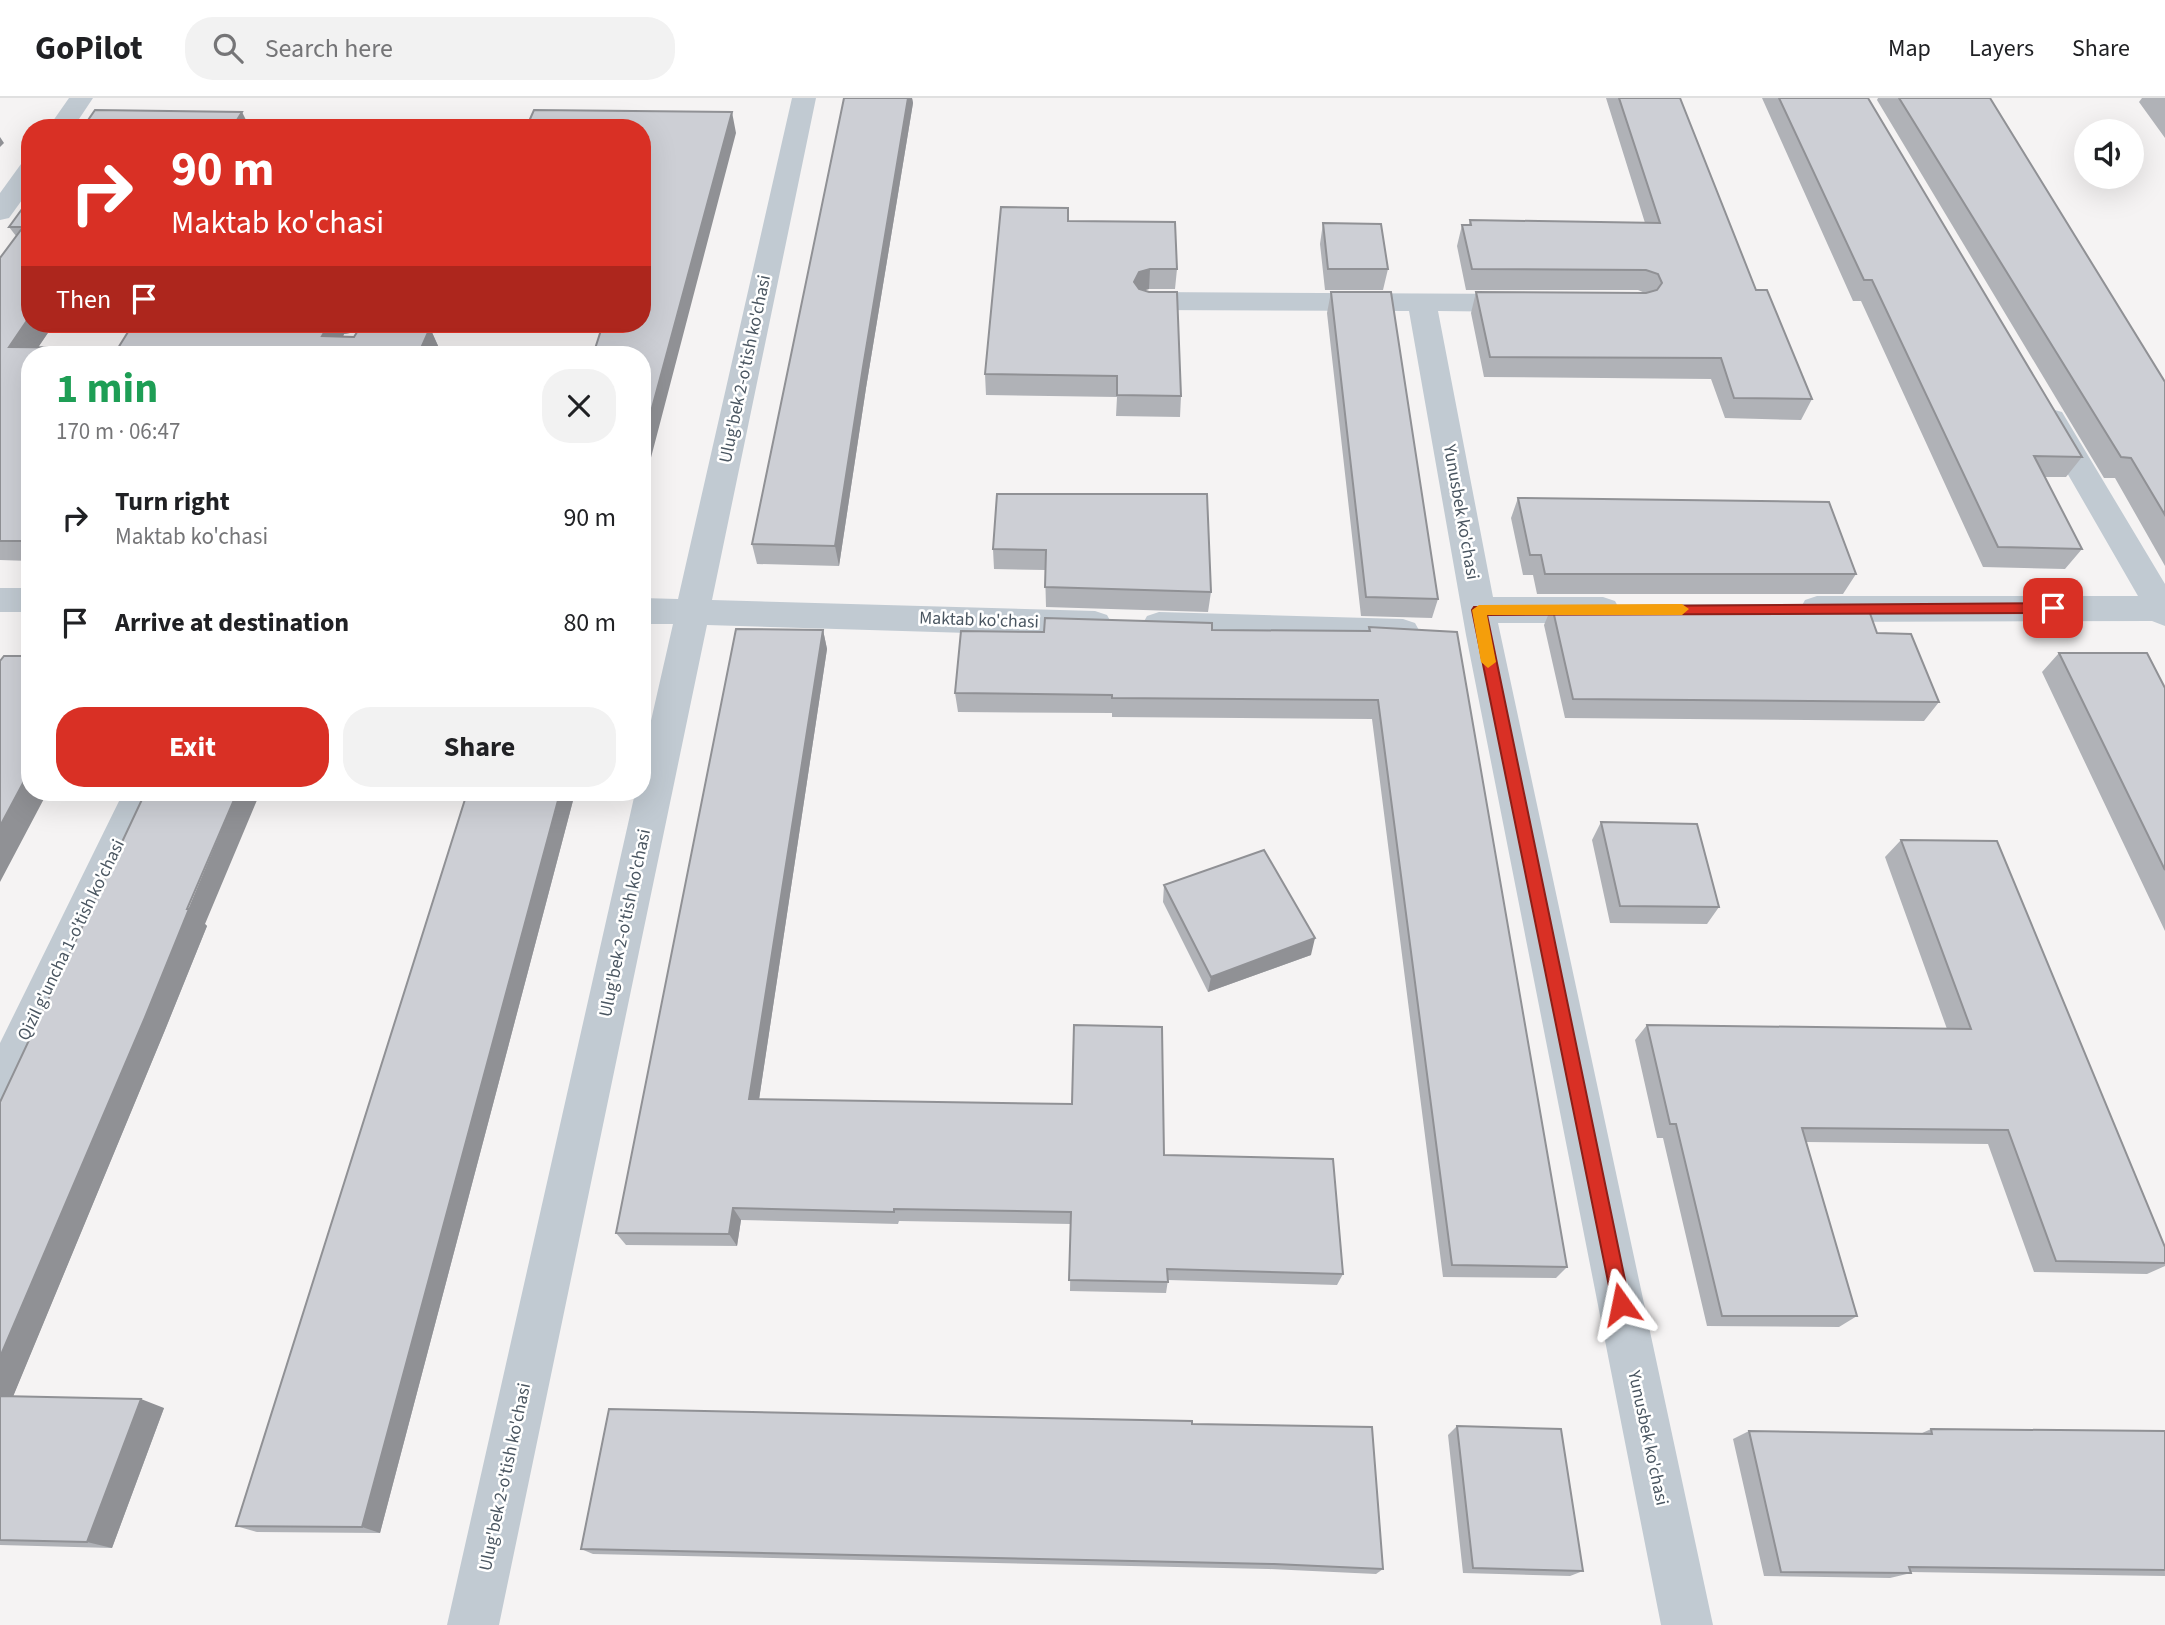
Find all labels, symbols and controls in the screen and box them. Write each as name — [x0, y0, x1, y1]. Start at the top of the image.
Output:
search box — [185, 17, 675, 80]
text: GoPilot — [35, 25, 143, 72]
icon: search — [209, 29, 247, 67]
text: Search here — [265, 30, 393, 67]
text: Map — [1888, 31, 1931, 66]
text: Layers — [1969, 31, 2034, 66]
text: Share — [2072, 31, 2130, 66]
map controls — [2074, 119, 2144, 189]
button: sound — [2074, 119, 2144, 189]
text: 90 m — [171, 135, 275, 205]
icon: right — [56, 147, 147, 238]
text: Maktab ko'chasi — [171, 200, 384, 246]
street label: Ulug'bek 2-o'tish ko'chasi — [713, 273, 777, 465]
icon: arrive — [125, 280, 163, 318]
text: Then — [56, 281, 111, 318]
text: 1 min — [56, 359, 158, 419]
button: close — [542, 369, 616, 443]
text: 170 m · 06:47 — [56, 415, 180, 448]
street label: Yunusbek ko'chasi — [1437, 441, 1485, 582]
text: Turn right — [115, 483, 230, 520]
icon: right — [56, 499, 94, 537]
text: 90 m — [563, 499, 616, 536]
text: Maktab ko'chasi — [115, 520, 268, 553]
pin — [2023, 578, 2083, 638]
icon: arrive — [2034, 589, 2072, 627]
icon: arrive — [56, 604, 94, 642]
text: Arrive at destination — [115, 604, 349, 641]
text: 80 m — [563, 604, 616, 641]
street label: Maktab ko'chasi — [919, 605, 1039, 635]
button: Exit — [56, 707, 329, 787]
button: Share — [343, 707, 616, 787]
street label: Ulug'bek 2-o'tish ko'chasi — [593, 827, 657, 1019]
street label: Qizil g'uncha 1-o'tish ko'chasi — [11, 835, 131, 1045]
position arrow — [1584, 1267, 1658, 1341]
street label: Yunusbek ko'chasi — [1621, 1367, 1674, 1508]
street label: Ulug'bek 2-o'tish ko'chasi — [473, 1381, 537, 1573]

